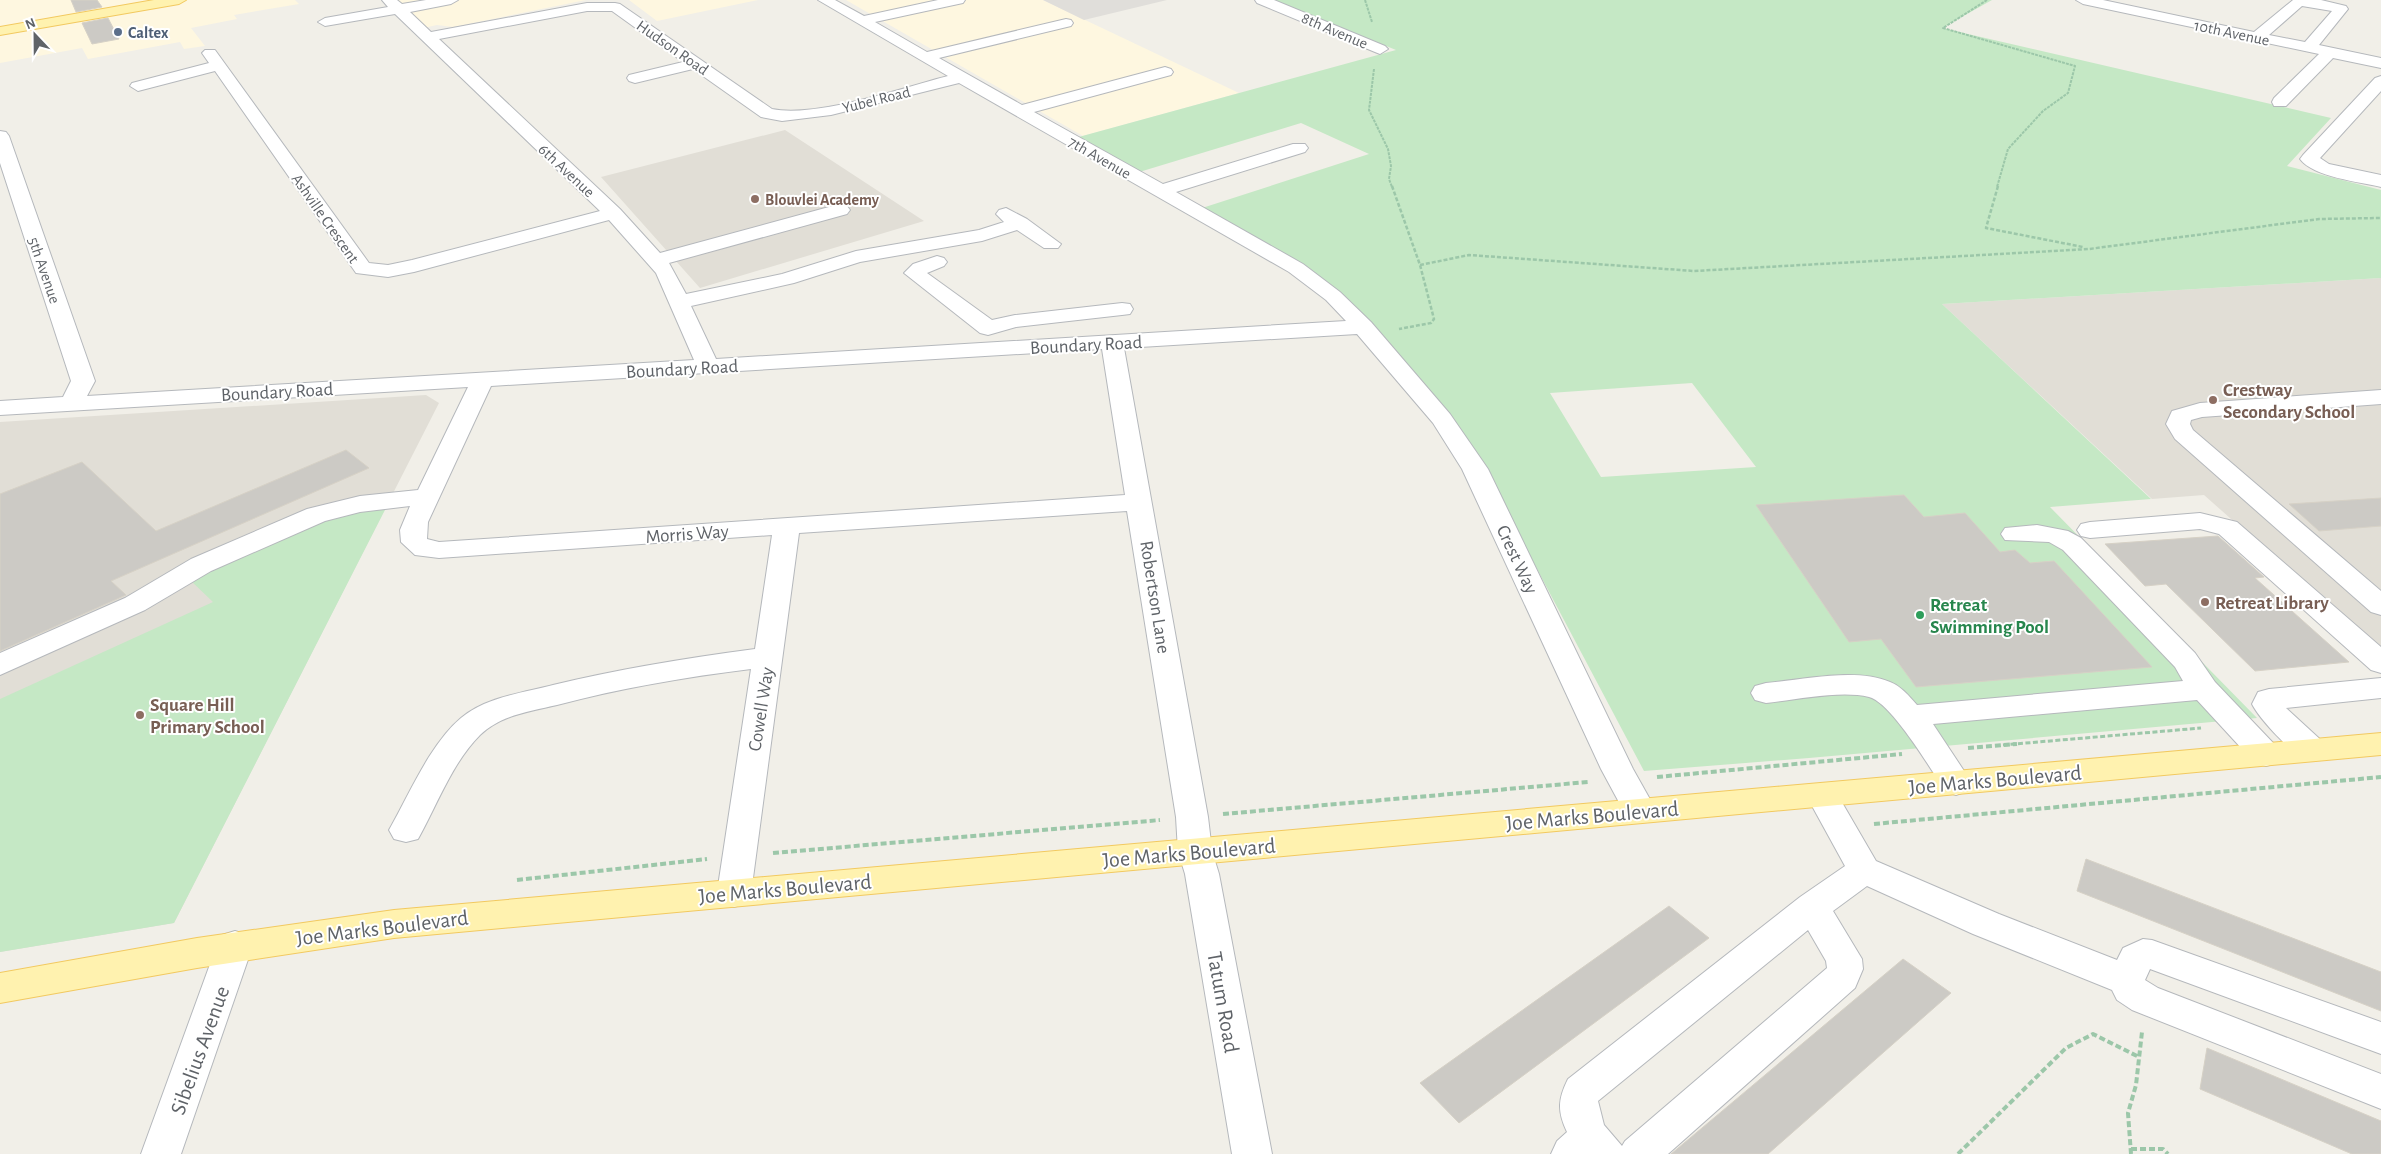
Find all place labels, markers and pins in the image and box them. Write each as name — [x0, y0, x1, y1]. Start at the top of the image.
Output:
place label: Caltex — [128, 25, 169, 41]
marker: Caltex — [112, 26, 124, 38]
place label: Blouvlei Academy — [765, 192, 880, 209]
marker: Blouvlei Academy — [749, 193, 761, 205]
place label: Crestway Secondary School — [2223, 381, 2355, 422]
marker: Crestway Secondary School — [2207, 394, 2219, 406]
place label: Retreat Library — [2215, 594, 2329, 613]
place label: Retreat Swimming Pool — [1930, 596, 2049, 637]
marker: Retreat Library — [2199, 596, 2211, 608]
marker: Retreat Swimming Pool — [1914, 609, 1926, 621]
place label: Square Hill Primary School — [150, 696, 265, 737]
marker: Square Hill Primary School — [134, 709, 146, 721]

